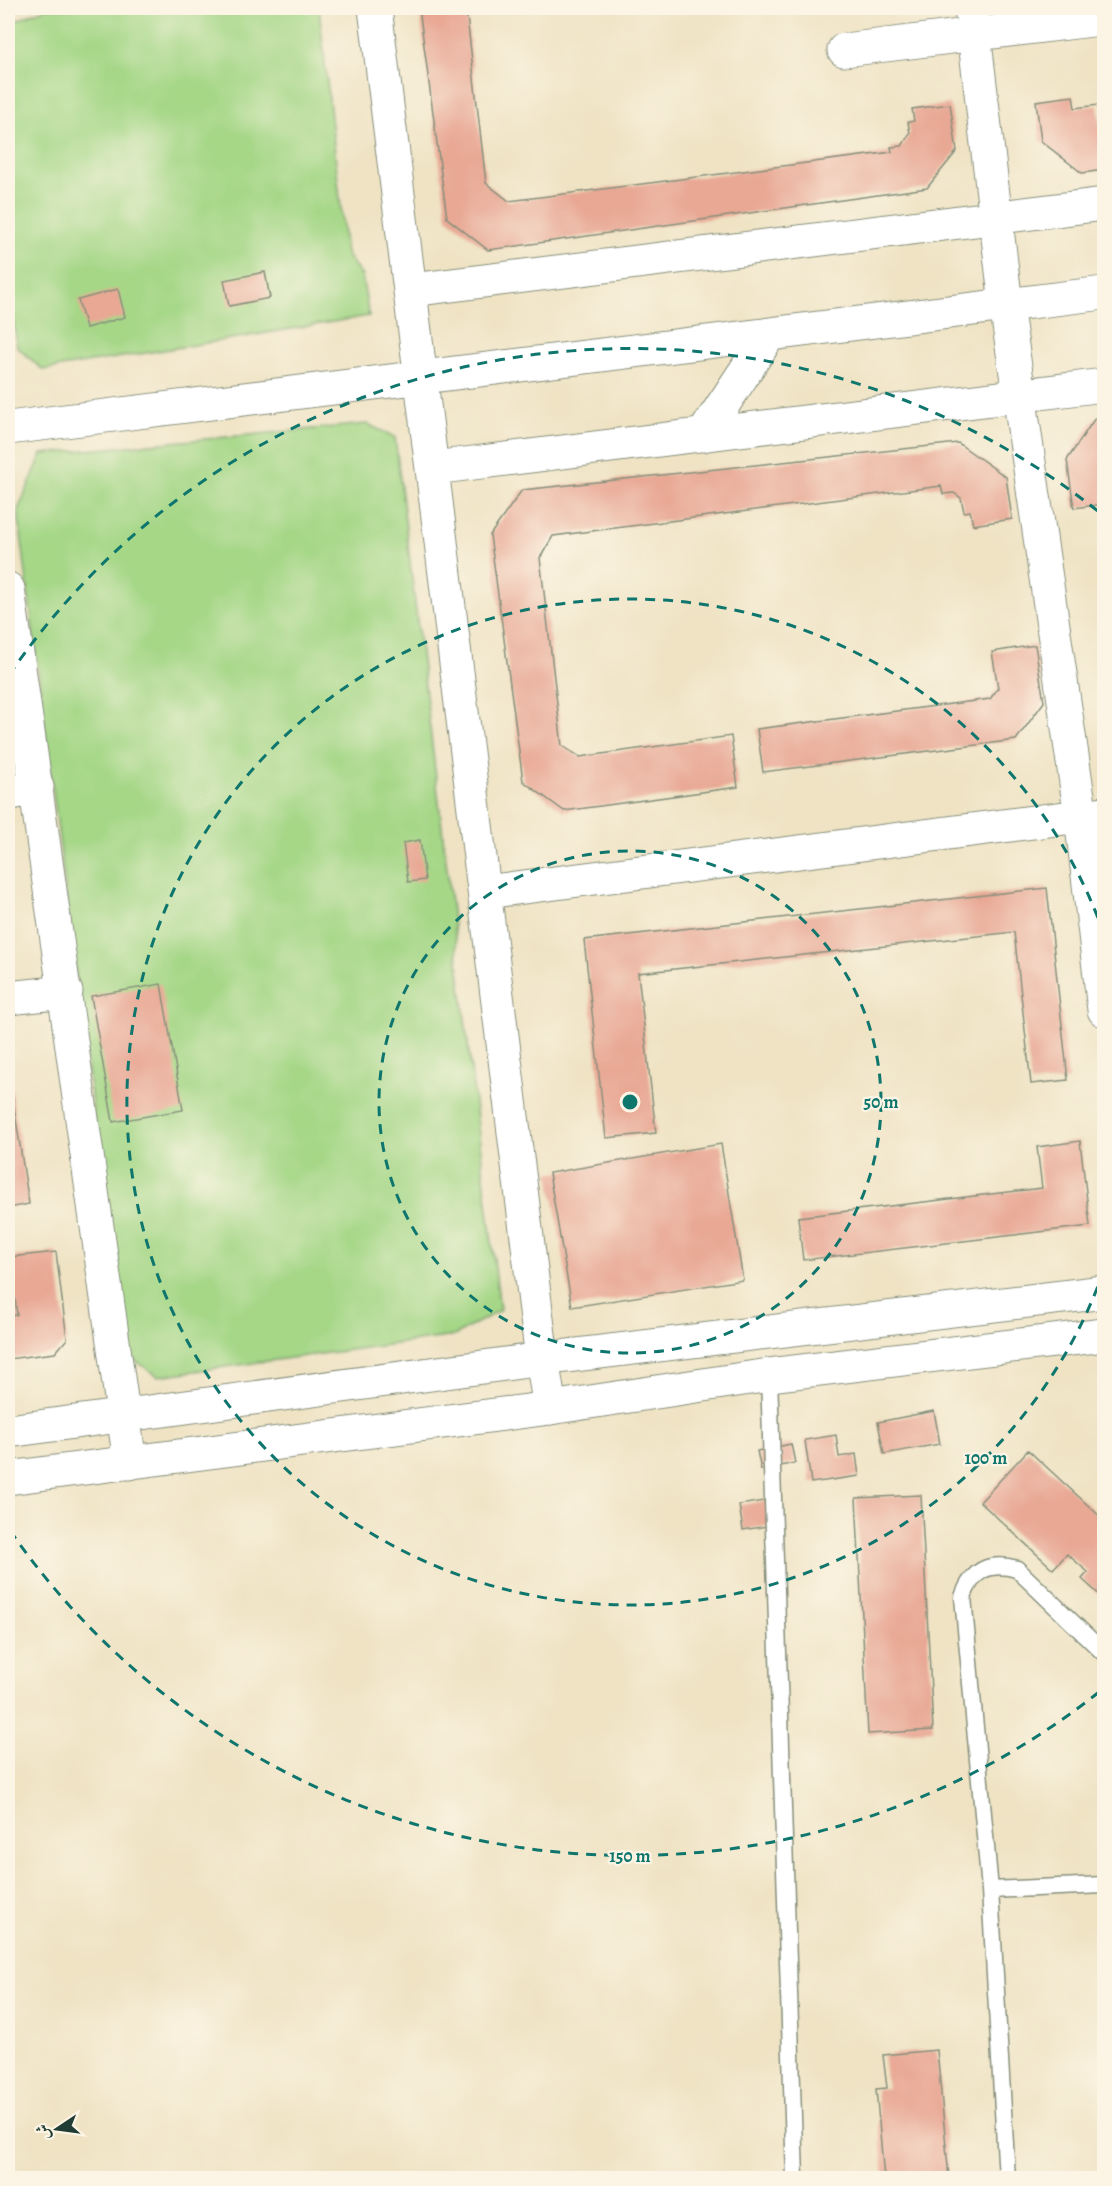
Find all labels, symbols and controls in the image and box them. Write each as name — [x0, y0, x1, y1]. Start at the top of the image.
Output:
text: 50 m — [864, 1090, 898, 1114]
centre of rings — [620, 1092, 640, 1112]
text: 100 m — [965, 1446, 1007, 1470]
text: 150 m — [609, 1844, 651, 1868]
north arrow — [27, 2099, 87, 2159]
text: ش — [31, 2122, 56, 2142]

